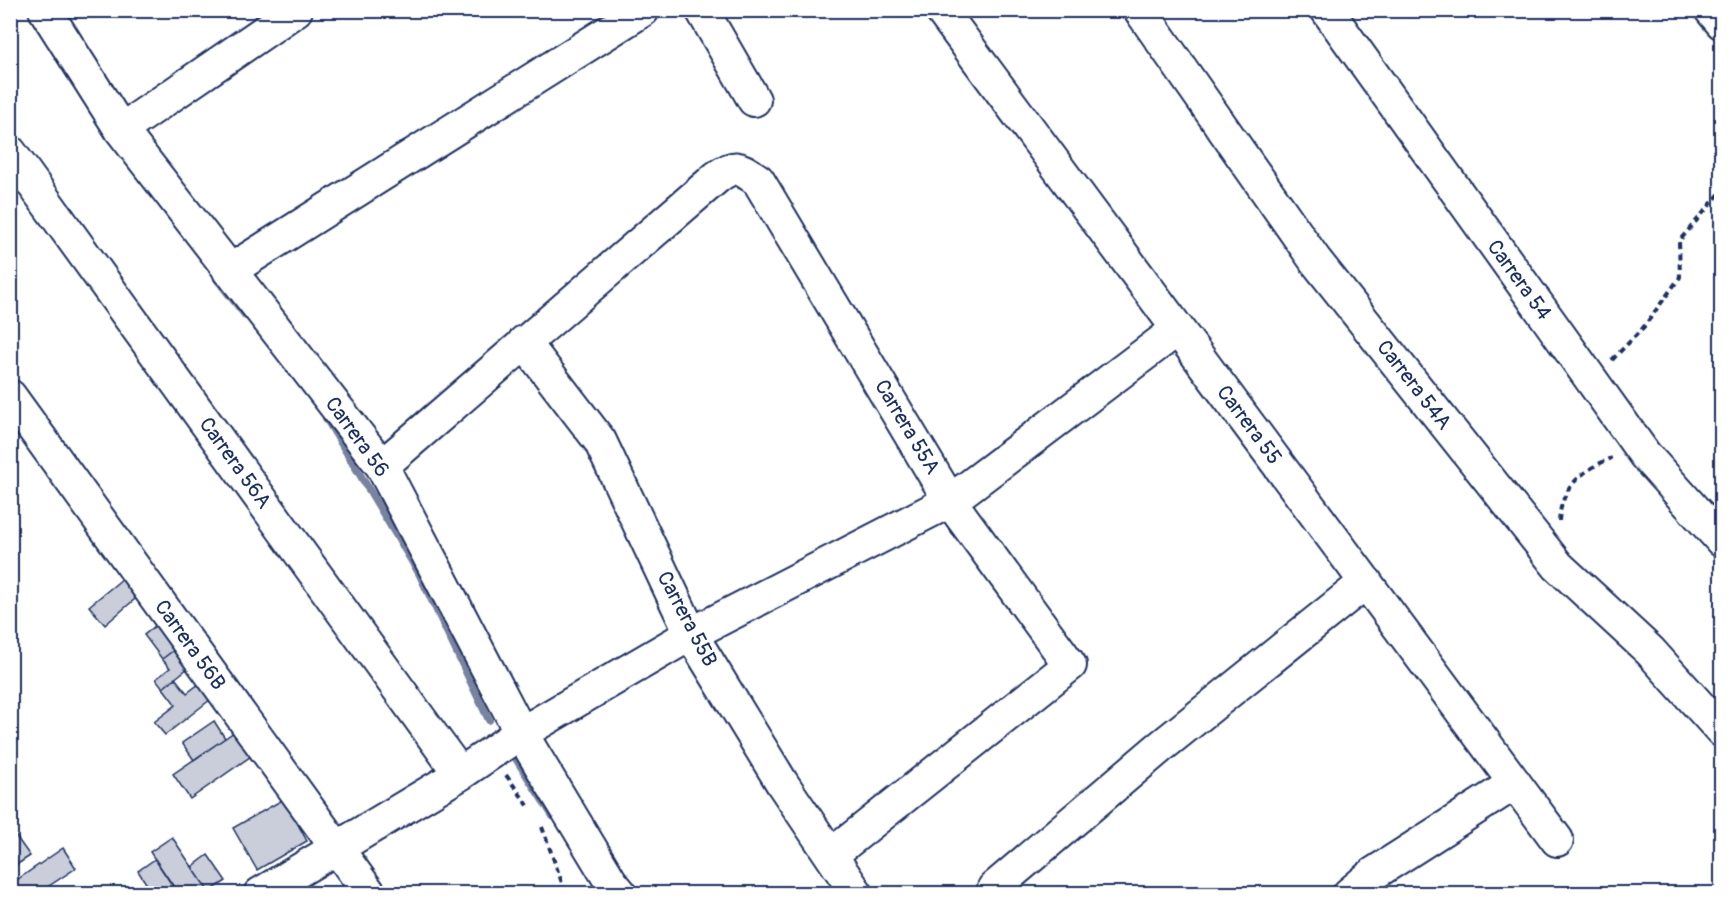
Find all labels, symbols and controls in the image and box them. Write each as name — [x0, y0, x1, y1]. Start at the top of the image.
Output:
street label: Carrera 54 — [1481, 234, 1557, 326]
street label: Carrera 54A — [1371, 335, 1457, 435]
street label: Carrera 55A — [868, 375, 946, 479]
street label: Carrera 55 — [1210, 380, 1288, 470]
street label: Carrera 56 — [319, 391, 395, 483]
street label: Carrera 56A — [193, 412, 277, 514]
street label: Carrera 55B — [651, 567, 723, 671]
street label: Carrera 56B — [148, 595, 232, 695]

